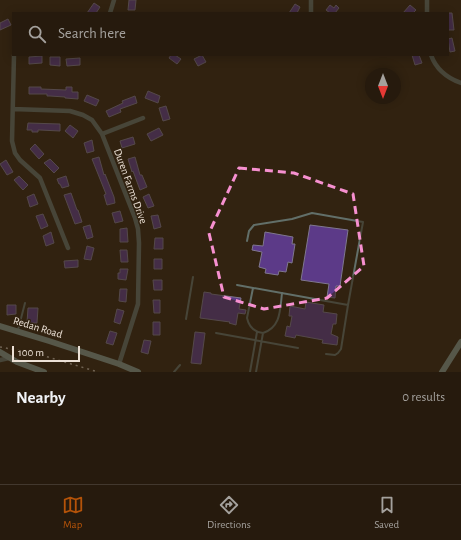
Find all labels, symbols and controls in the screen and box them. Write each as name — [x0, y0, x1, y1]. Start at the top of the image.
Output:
search box — [12, 12, 449, 56]
icon: search — [26, 23, 48, 45]
text: Search here — [58, 26, 126, 41]
north arrow — [365, 68, 401, 104]
street label: Duren Farms Drive — [112, 147, 149, 225]
street label: Redan Road — [12, 315, 64, 340]
scale bar — [12, 344, 80, 363]
text: 100 m — [18, 347, 44, 358]
text: Nearby — [16, 389, 66, 406]
text: 0 results — [402, 391, 445, 404]
tab: Map — [62, 494, 84, 531]
tab: Directions — [207, 494, 251, 531]
tab: Saved — [374, 494, 399, 531]

